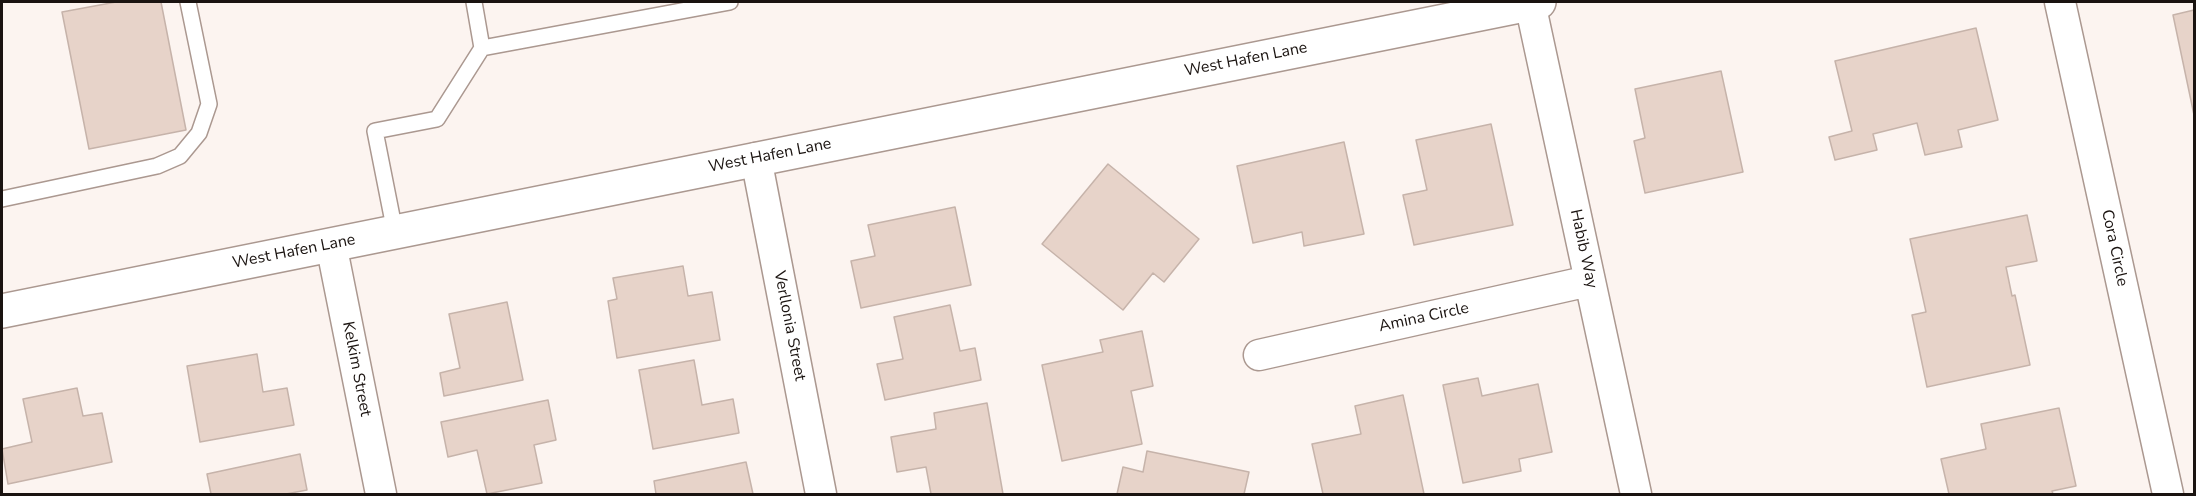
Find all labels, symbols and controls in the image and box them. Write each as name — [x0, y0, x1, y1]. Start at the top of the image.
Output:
street label: West Hafen Lane — [1183, 39, 1309, 81]
street label: West Hafen Lane — [707, 135, 833, 177]
street label: Habib Way — [1565, 208, 1601, 290]
street label: Cora Circle — [2096, 208, 2132, 288]
street label: West Hafen Lane — [231, 231, 357, 273]
street label: Verllonia Street — [769, 269, 809, 383]
street label: Amina Circle — [1377, 299, 1471, 337]
street label: Kelkim Street — [337, 320, 375, 418]

